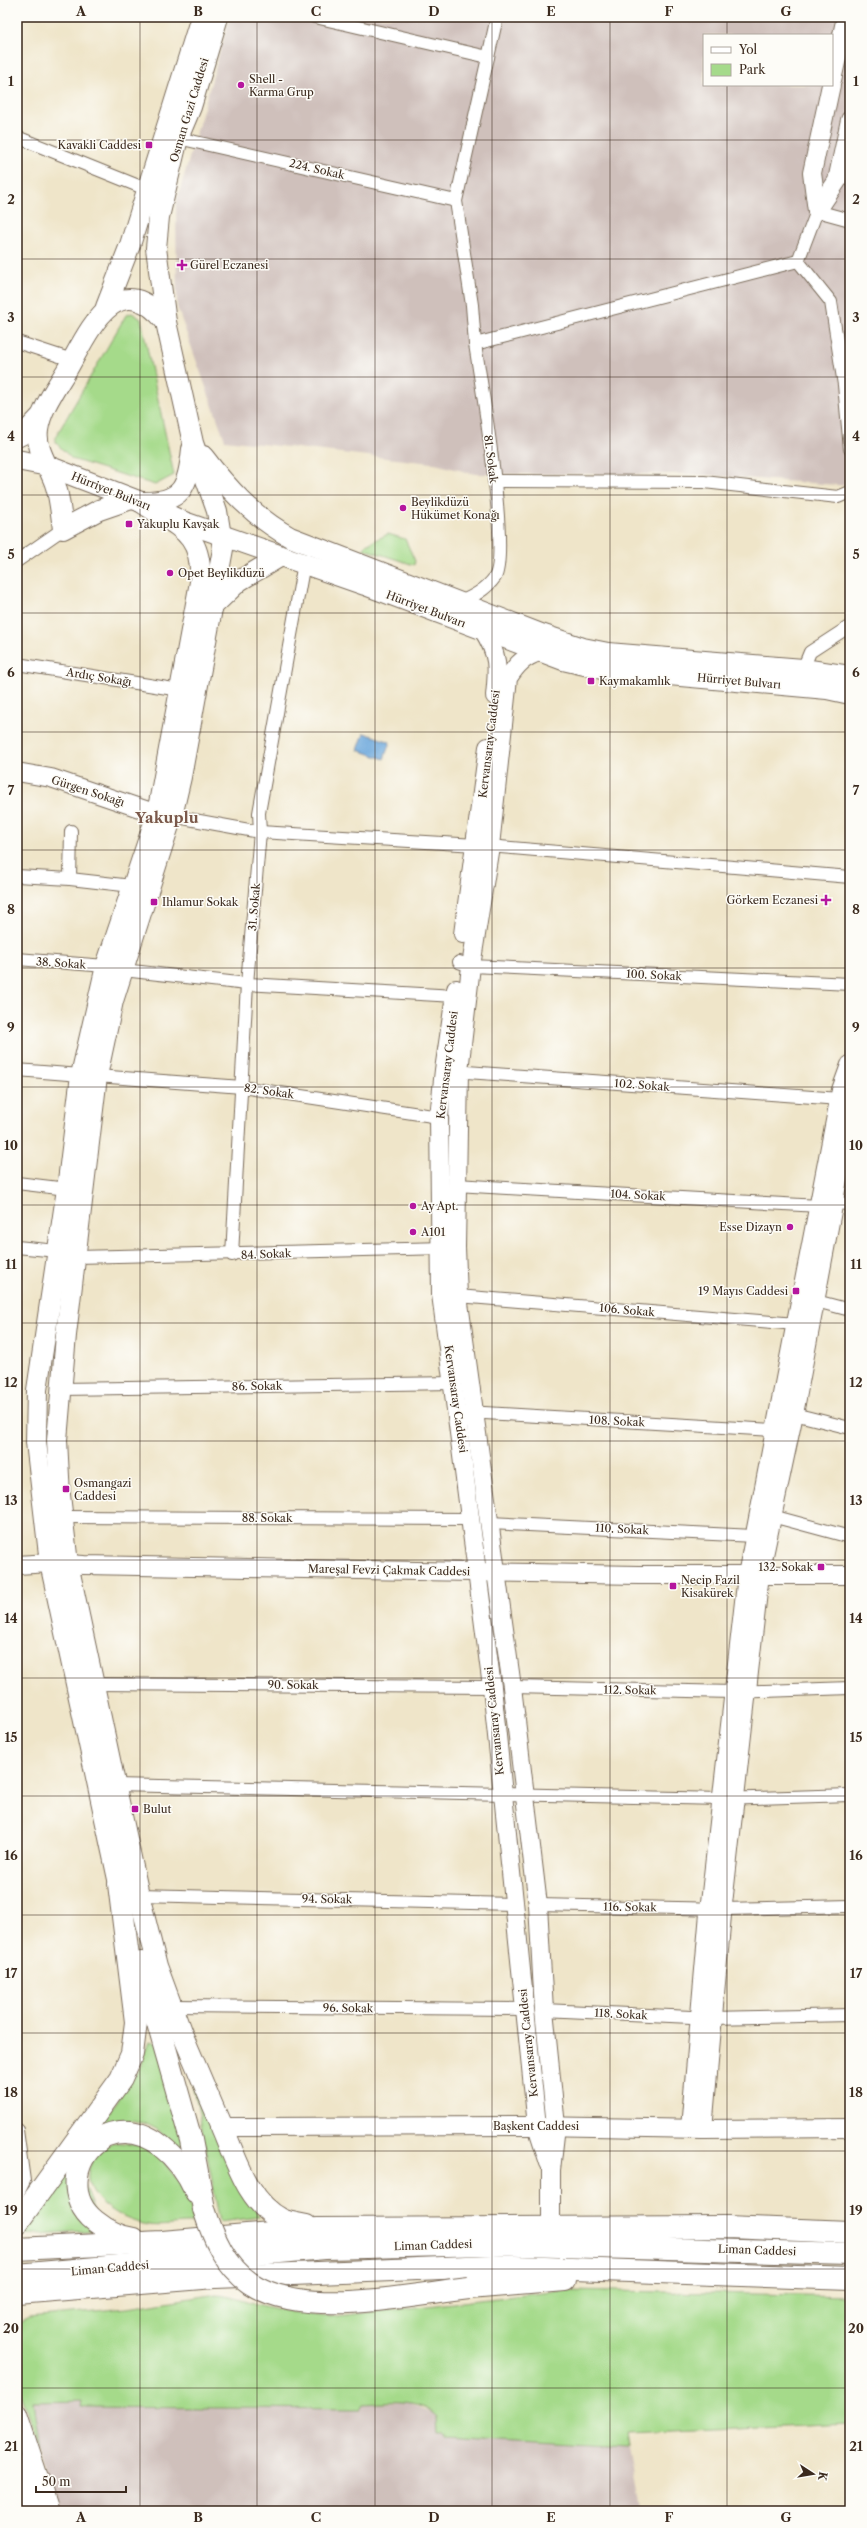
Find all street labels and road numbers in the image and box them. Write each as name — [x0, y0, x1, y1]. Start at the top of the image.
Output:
street label: Osman Gazi Caddesi — [166, 56, 212, 164]
street label: 224. Sokak — [288, 156, 347, 182]
street label: 81. Sokak — [481, 434, 501, 485]
street label: Hürriyet Bulvarı — [69, 469, 153, 514]
street label: Hürriyet Bulvarı — [384, 587, 468, 631]
street label: Ardıç Sokağı — [64, 665, 133, 689]
street label: Hürriyet Bulvarı — [696, 670, 782, 692]
street label: Kervansaray Caddesi — [475, 689, 503, 799]
street label: Gürgen Sokağı — [50, 773, 127, 810]
street label: 31. Sokak — [245, 882, 263, 932]
street label: 38. Sokak — [36, 954, 87, 972]
street label: 100. Sokak — [626, 967, 683, 983]
street label: Kervansaray Caddesi — [433, 1010, 461, 1120]
street label: 102. Sokak — [614, 1076, 671, 1094]
street label: 82. Sokak — [243, 1081, 296, 1102]
street label: 104. Sokak — [610, 1187, 667, 1203]
street label: 84. Sokak — [241, 1246, 292, 1262]
street label: 106. Sokak — [599, 1301, 656, 1319]
street label: Kervansaray Caddesi — [441, 1344, 471, 1454]
street label: 86. Sokak — [232, 1379, 283, 1393]
street label: 108. Sokak — [589, 1413, 646, 1429]
street label: 88. Sokak — [242, 1511, 293, 1525]
street label: 110. Sokak — [595, 1521, 650, 1537]
street label: Mareşal Fevzi Çakmak Caddesi — [308, 1562, 471, 1578]
street label: Kervansaray Caddesi — [481, 1666, 507, 1776]
street label: 90. Sokak — [268, 1678, 319, 1692]
street label: 112. Sokak — [603, 1683, 657, 1697]
street label: 94. Sokak — [302, 1892, 353, 1906]
street label: 116. Sokak — [603, 1900, 657, 1914]
street label: Kervansaray Caddesi — [515, 1988, 541, 2098]
street label: 96. Sokak — [323, 2001, 374, 2015]
street label: 118. Sokak — [594, 2006, 649, 2022]
street label: Başkent Caddesi — [493, 2119, 580, 2133]
street label: Liman Caddesi — [394, 2237, 473, 2253]
street label: Liman Caddesi — [718, 2242, 797, 2258]
street label: Liman Caddesi — [70, 2258, 150, 2278]

